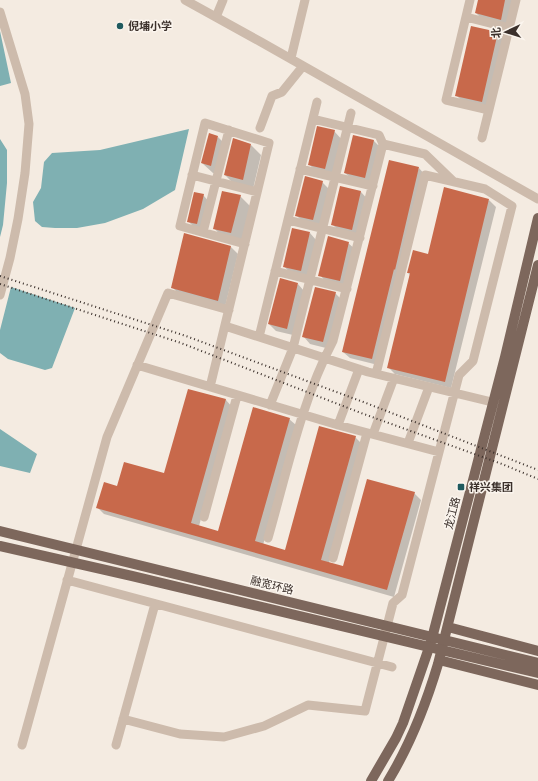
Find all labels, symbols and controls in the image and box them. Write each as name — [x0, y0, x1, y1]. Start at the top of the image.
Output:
north arrow — [486, 12, 526, 52]
place label: 倪埔小学 — [128, 20, 172, 33]
marker: 倪埔小学 — [115, 21, 125, 31]
text: 北 — [490, 27, 503, 39]
place label: 祥兴集团 — [469, 481, 513, 494]
marker: 祥兴集团 — [456, 482, 466, 492]
street label: 龙江路 — [442, 496, 463, 531]
street label: 融宽环路 — [249, 574, 295, 597]

